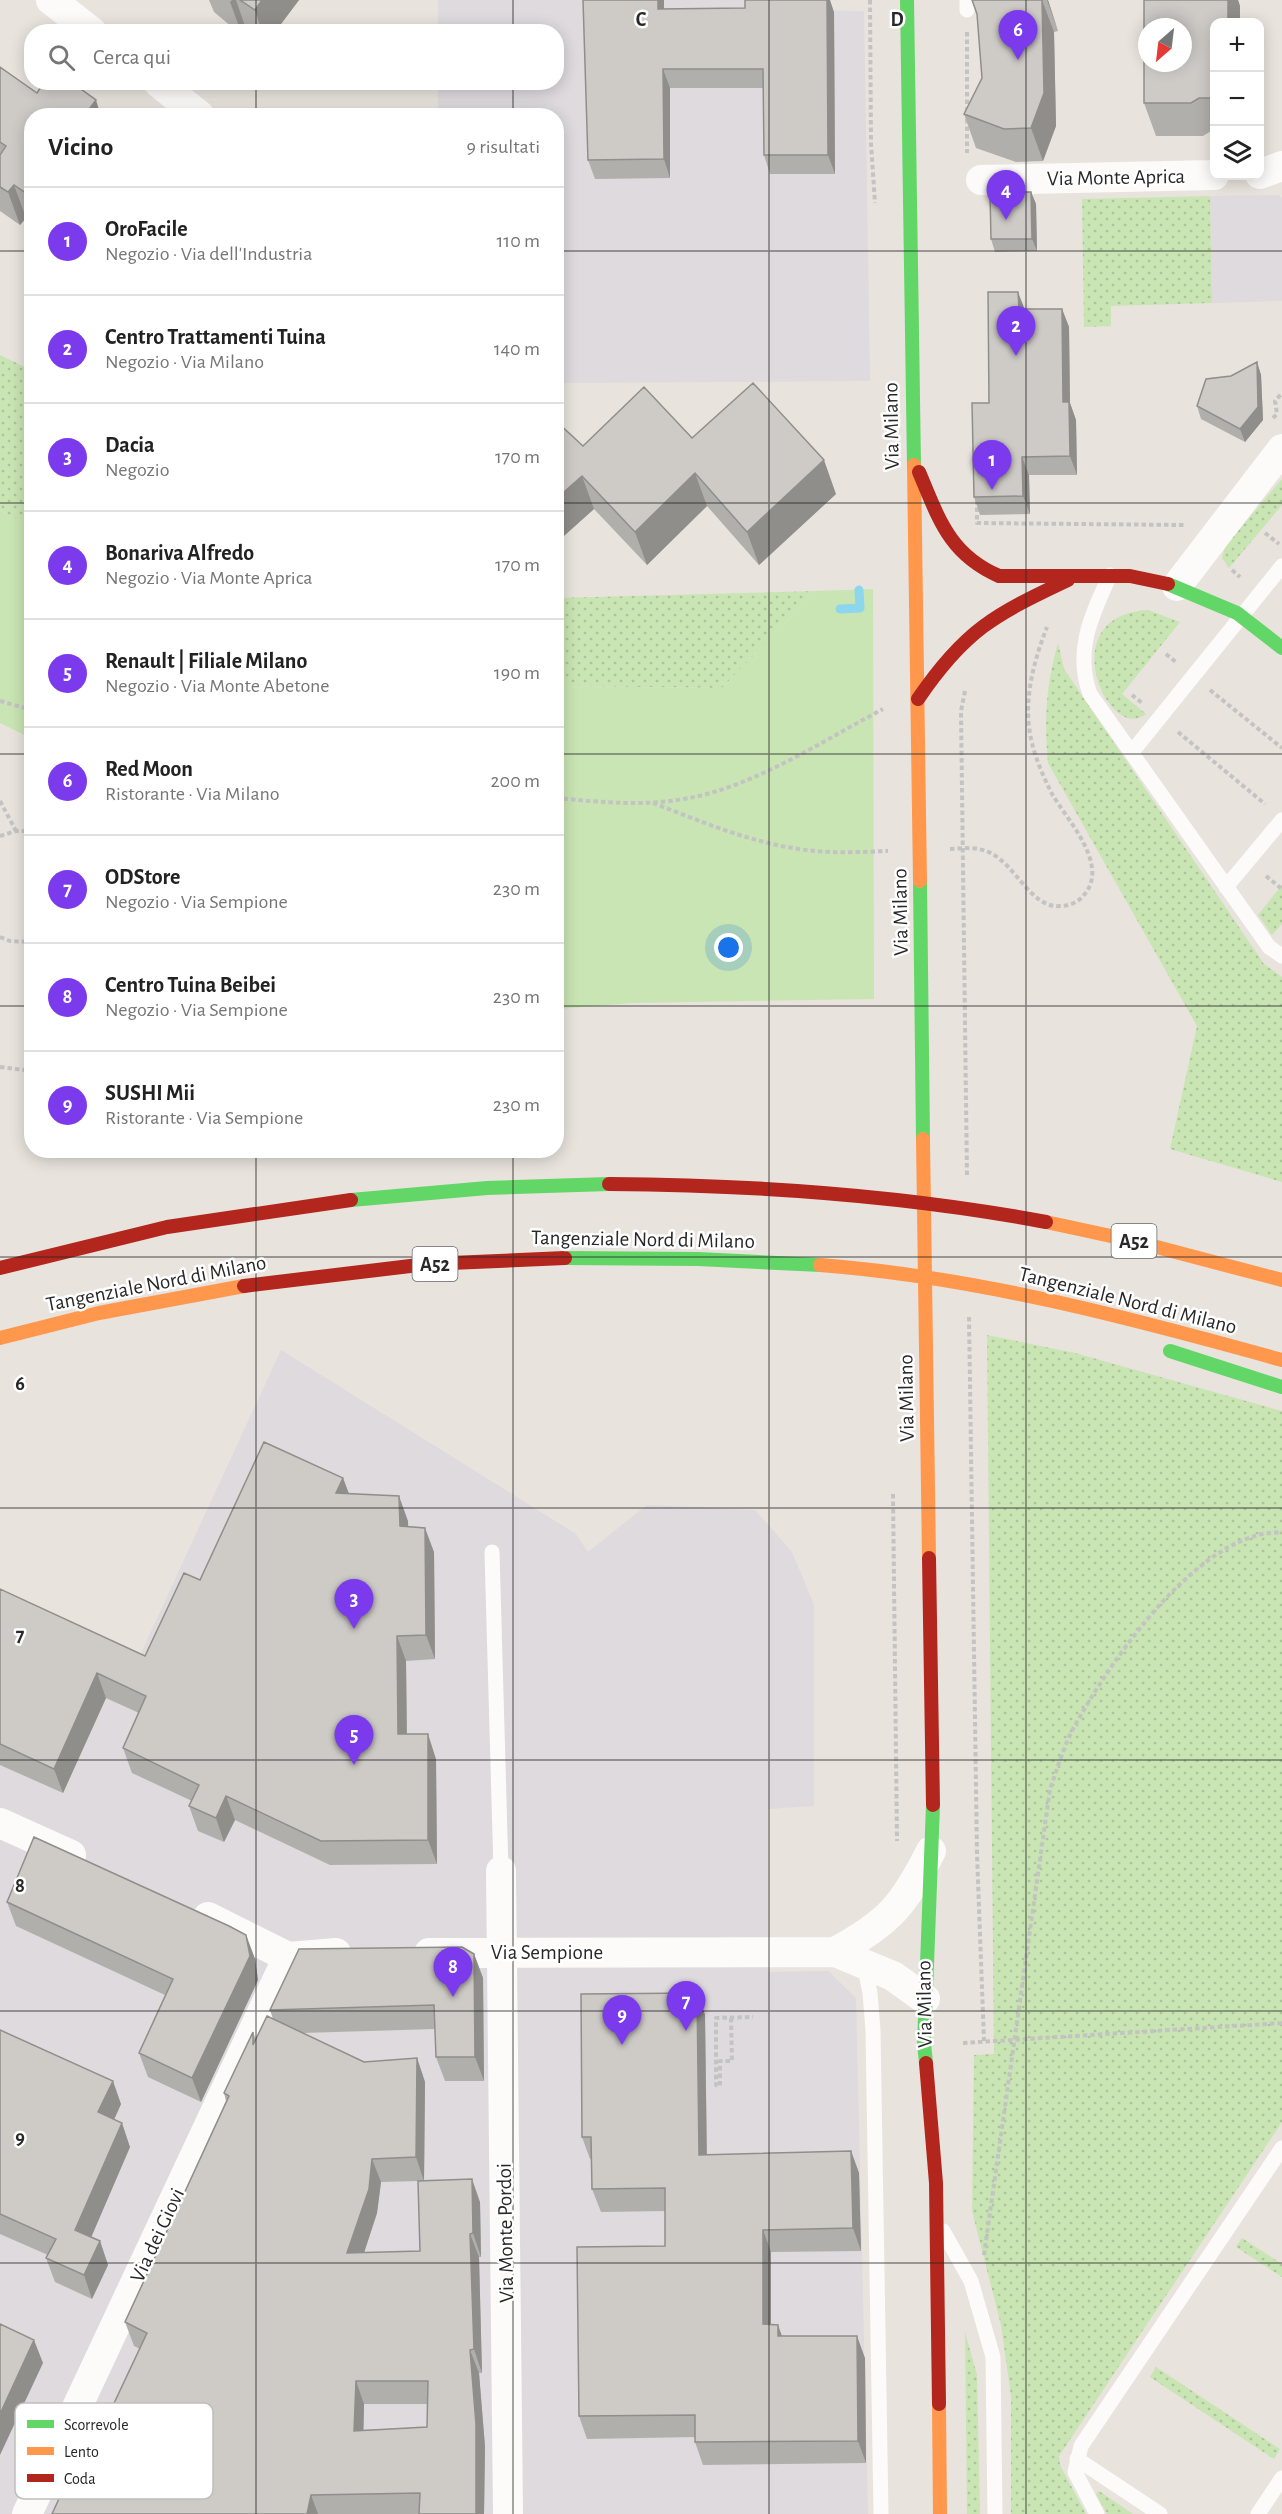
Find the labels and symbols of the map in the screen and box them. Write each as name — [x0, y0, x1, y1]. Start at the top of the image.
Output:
text: C — [636, 10, 647, 30]
text: D — [890, 10, 904, 30]
pin: 6 — [998, 10, 1038, 60]
north arrow — [1138, 18, 1192, 72]
street label: Via Monte Aprica — [1047, 166, 1186, 189]
pin: 4 — [986, 170, 1026, 220]
pin: 2 — [996, 306, 1036, 356]
street label: Via Milano — [880, 382, 903, 470]
pin: 1 — [972, 440, 1012, 490]
street label: Via Milano — [889, 868, 912, 956]
your location — [714, 933, 743, 962]
road number: A52 — [1112, 1224, 1156, 1258]
street label: Tangenziale Nord di Milano — [531, 1227, 755, 1252]
road number: A52 — [412, 1247, 458, 1281]
street label: Tangenziale Nord di Milano — [44, 1252, 268, 1315]
street label: Tangenziale Nord di Milano — [1017, 1263, 1239, 1338]
street label: Via Milano — [895, 1354, 918, 1442]
text: 6 — [15, 1374, 25, 1394]
pin: 3 — [334, 1580, 374, 1629]
text: 7 — [16, 1625, 25, 1645]
pin: 5 — [334, 1716, 374, 1765]
text: 8 — [15, 1876, 25, 1896]
street label: Via Sempione — [491, 1942, 603, 1963]
pin: 8 — [434, 1948, 472, 1997]
street label: Via Milano — [913, 1960, 936, 2048]
pin: 7 — [666, 1982, 706, 2031]
pin: 9 — [602, 1996, 642, 2045]
text: 9 — [15, 2128, 25, 2148]
street label: Via Monte Pordoi — [494, 2163, 517, 2303]
street label: Via dei Giovi — [127, 2185, 188, 2285]
legend — [15, 2403, 213, 2499]
text: Scorrevole — [64, 2417, 129, 2433]
text: Lento — [64, 2444, 99, 2460]
text: Coda — [64, 2471, 96, 2487]

